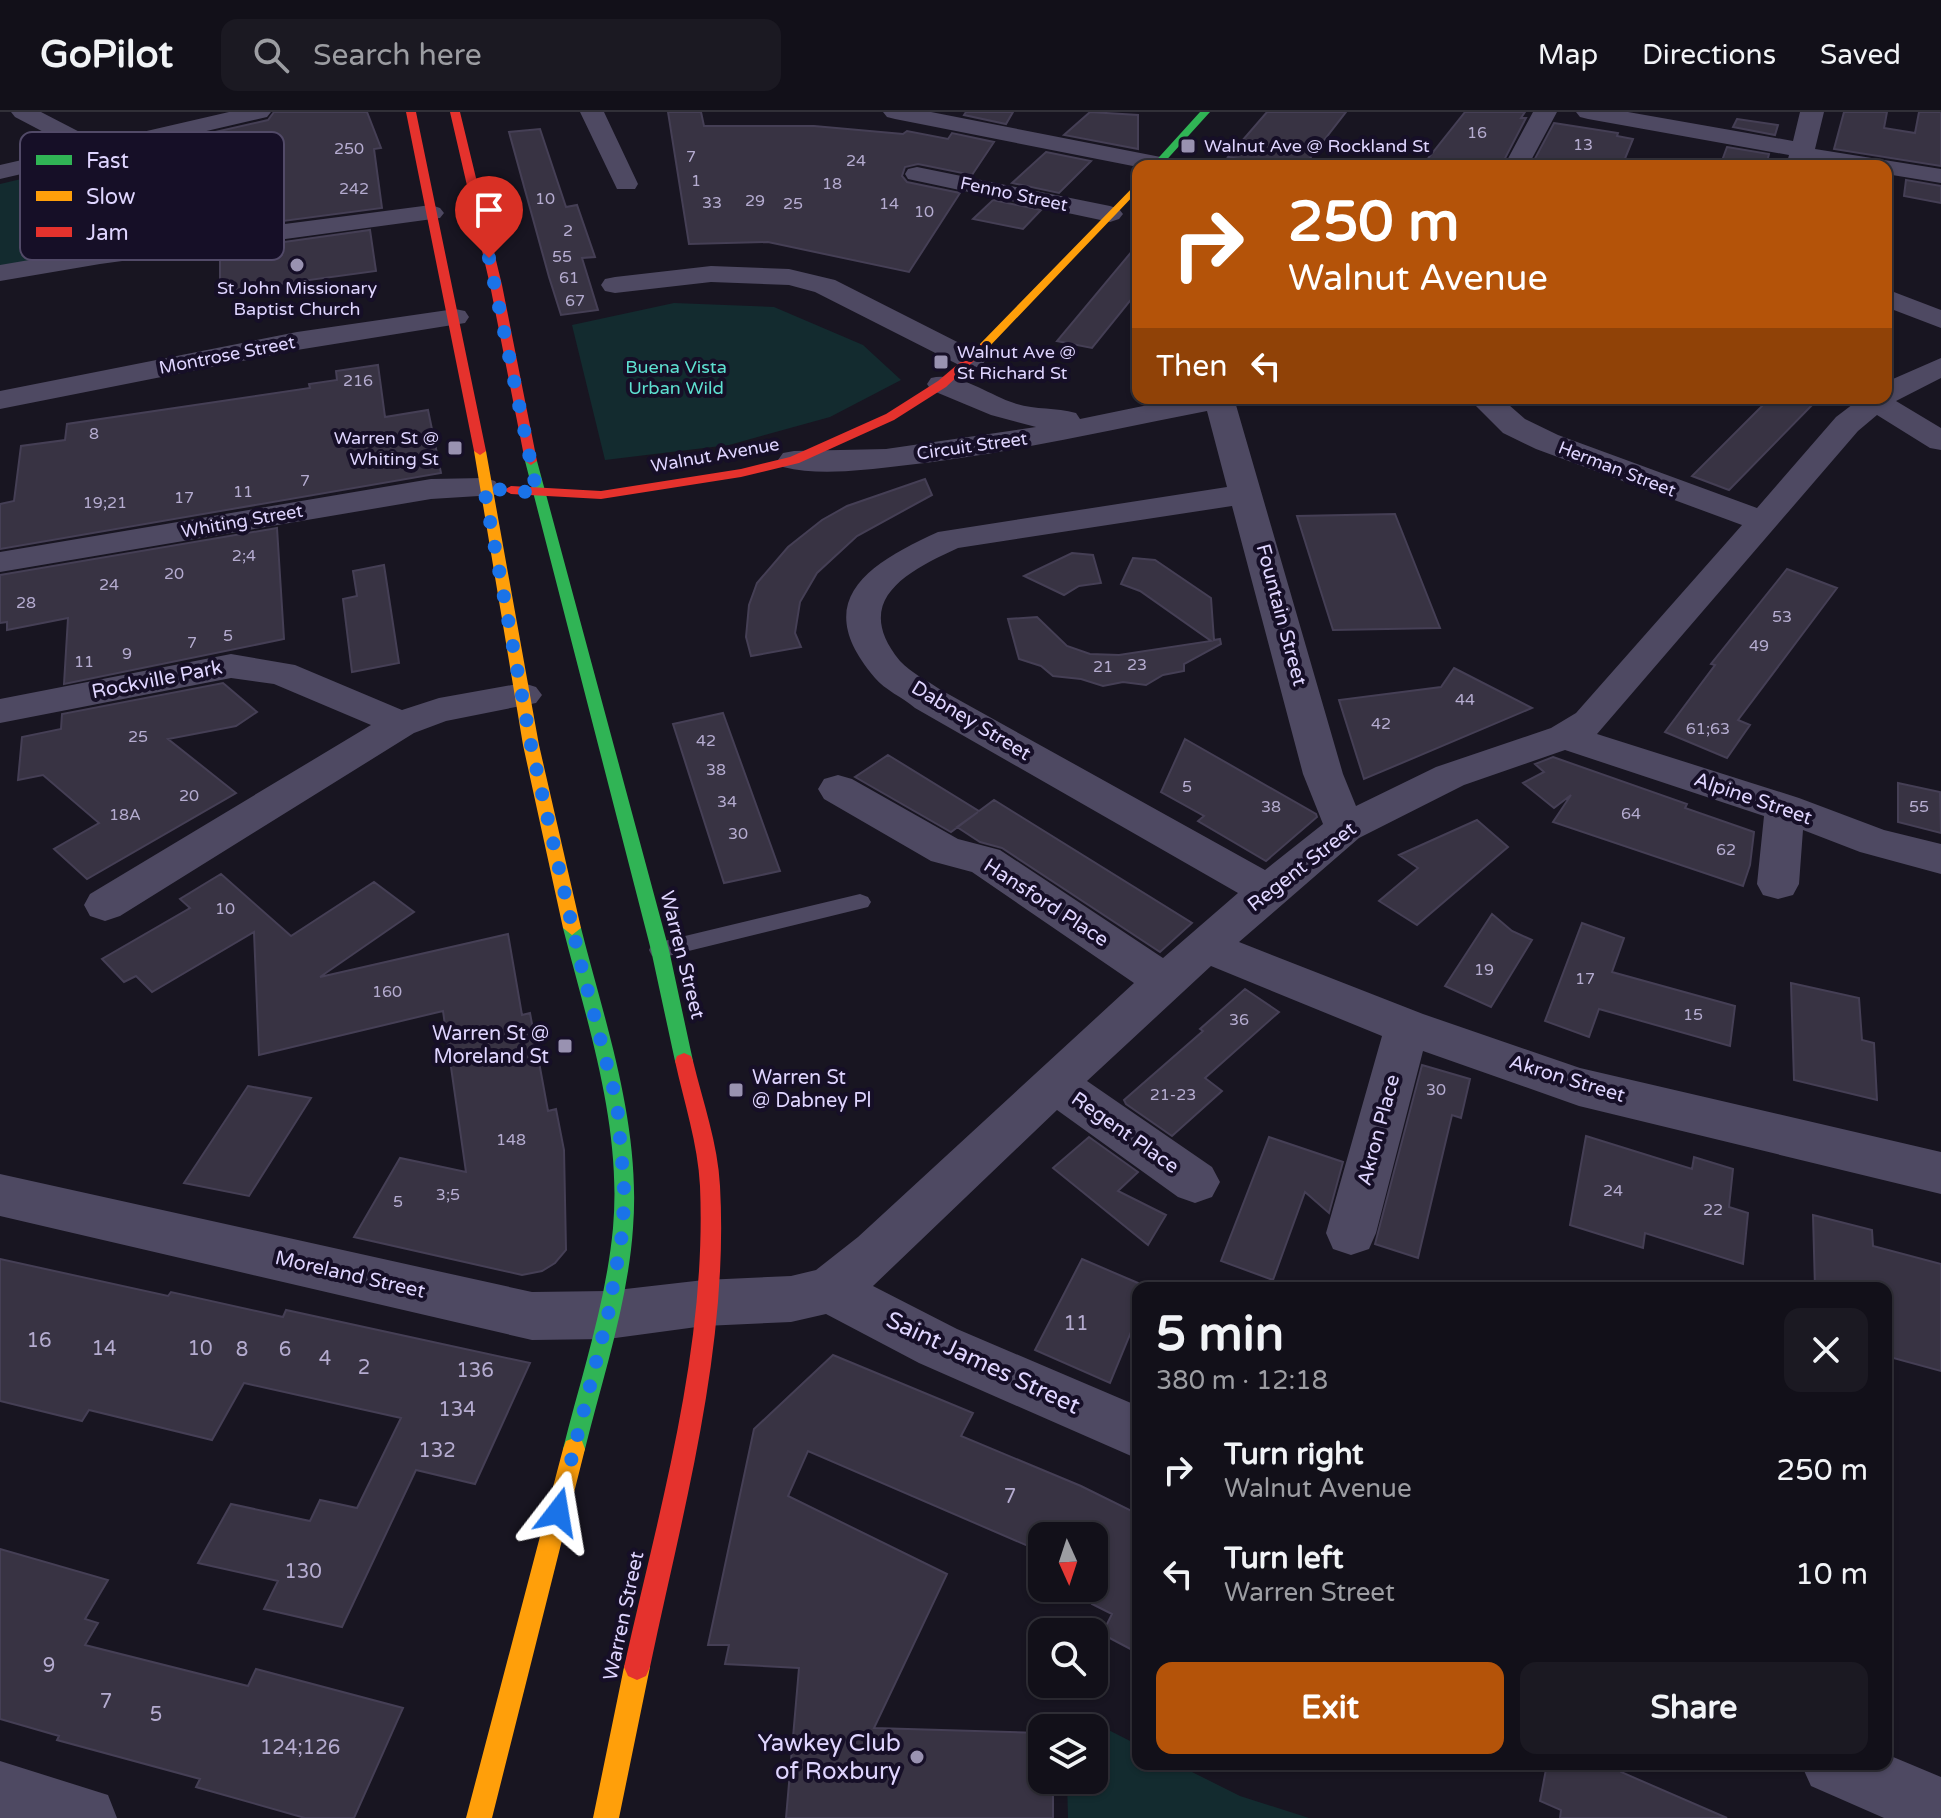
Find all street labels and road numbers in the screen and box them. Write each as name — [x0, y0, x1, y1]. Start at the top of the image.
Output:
street label: Fenno Street — [958, 172, 1070, 216]
street label: Montrose Street — [157, 331, 297, 379]
street label: Circuit Street — [915, 427, 1029, 465]
street label: Walnut Avenue — [649, 433, 781, 477]
street label: Herman Street — [1555, 436, 1679, 502]
street label: Whiting Street — [179, 499, 305, 543]
street label: Fountain Street — [1251, 541, 1312, 689]
street label: Rockville Park — [90, 656, 225, 704]
street label: Dabney Street — [907, 676, 1035, 766]
street label: Alpine Street — [1691, 768, 1816, 831]
street label: Regent Street — [1243, 817, 1361, 917]
street label: Hansford Place — [979, 854, 1113, 952]
street label: Warren Street — [654, 888, 710, 1022]
street label: Akron Street — [1506, 1050, 1628, 1108]
street label: Akron Place — [1353, 1072, 1405, 1188]
street label: Regent Place — [1067, 1087, 1183, 1179]
street label: Moreland Street — [273, 1246, 428, 1304]
street label: Saint James Street — [881, 1305, 1085, 1421]
street label: Warren Street — [599, 1549, 649, 1683]

